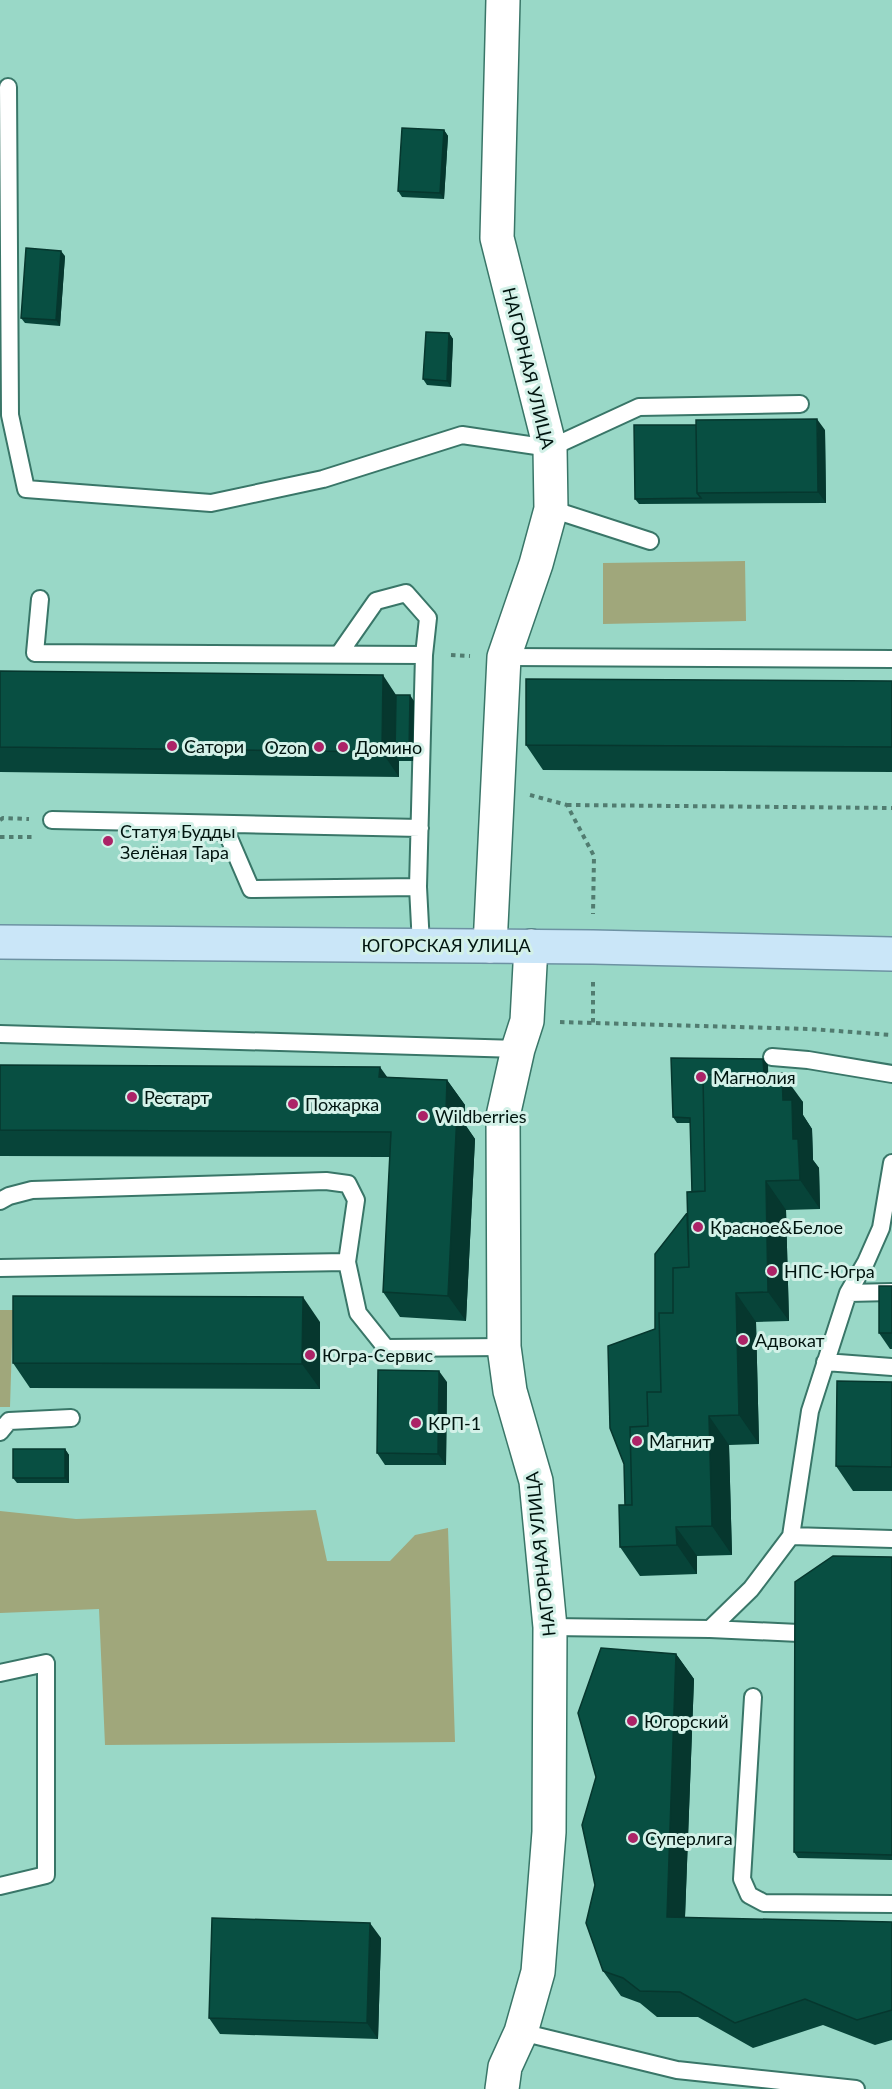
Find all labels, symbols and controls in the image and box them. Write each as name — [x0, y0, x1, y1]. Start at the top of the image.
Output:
street label: НАГОРНАЯ УЛИЦА — [498, 285, 560, 452]
place label: Сатори — [184, 735, 244, 757]
place label: Ozon — [265, 736, 307, 758]
place label: Домино — [355, 736, 422, 758]
marker: Сатори — [165, 739, 179, 753]
marker: Ozon — [312, 740, 326, 754]
marker: Домино — [336, 740, 350, 754]
place label: Статуя Будды Зелёная Тара — [120, 820, 235, 863]
marker: Статуя Будды Зелёная Тара — [101, 834, 115, 848]
street label: ЮГОРСКАЯ УЛИЦА — [361, 934, 531, 956]
place label: Магнолия — [713, 1066, 796, 1088]
marker: Магнолия — [694, 1070, 708, 1084]
place label: Рестарт — [144, 1086, 209, 1108]
marker: Рестарт — [125, 1090, 139, 1104]
place label: Пожарка — [305, 1093, 379, 1115]
marker: Пожарка — [286, 1097, 300, 1111]
place label: Wildberries — [435, 1105, 527, 1127]
marker: Wildberries — [416, 1109, 430, 1123]
place label: Красное&Белое — [710, 1216, 843, 1238]
marker: Красное&Белое — [691, 1220, 705, 1234]
place label: НПС-Югра — [784, 1260, 875, 1282]
marker: НПС-Югра — [765, 1264, 779, 1278]
place label: Адвокат — [755, 1329, 825, 1351]
marker: Адвокат — [736, 1333, 750, 1347]
place label: Югра-Сервис — [322, 1344, 433, 1366]
marker: Югра-Сервис — [303, 1348, 317, 1362]
place label: КРП-1 — [428, 1412, 481, 1434]
marker: КРП-1 — [409, 1416, 423, 1430]
place label: Магнит — [649, 1430, 711, 1452]
marker: Магнит — [630, 1434, 644, 1448]
street label: НАГОРНАЯ УЛИЦА — [520, 1470, 560, 1638]
place label: Югорский — [644, 1710, 729, 1732]
marker: Югорский — [625, 1714, 639, 1728]
place label: Суперлига — [645, 1827, 733, 1849]
marker: Суперлига — [626, 1831, 640, 1845]

